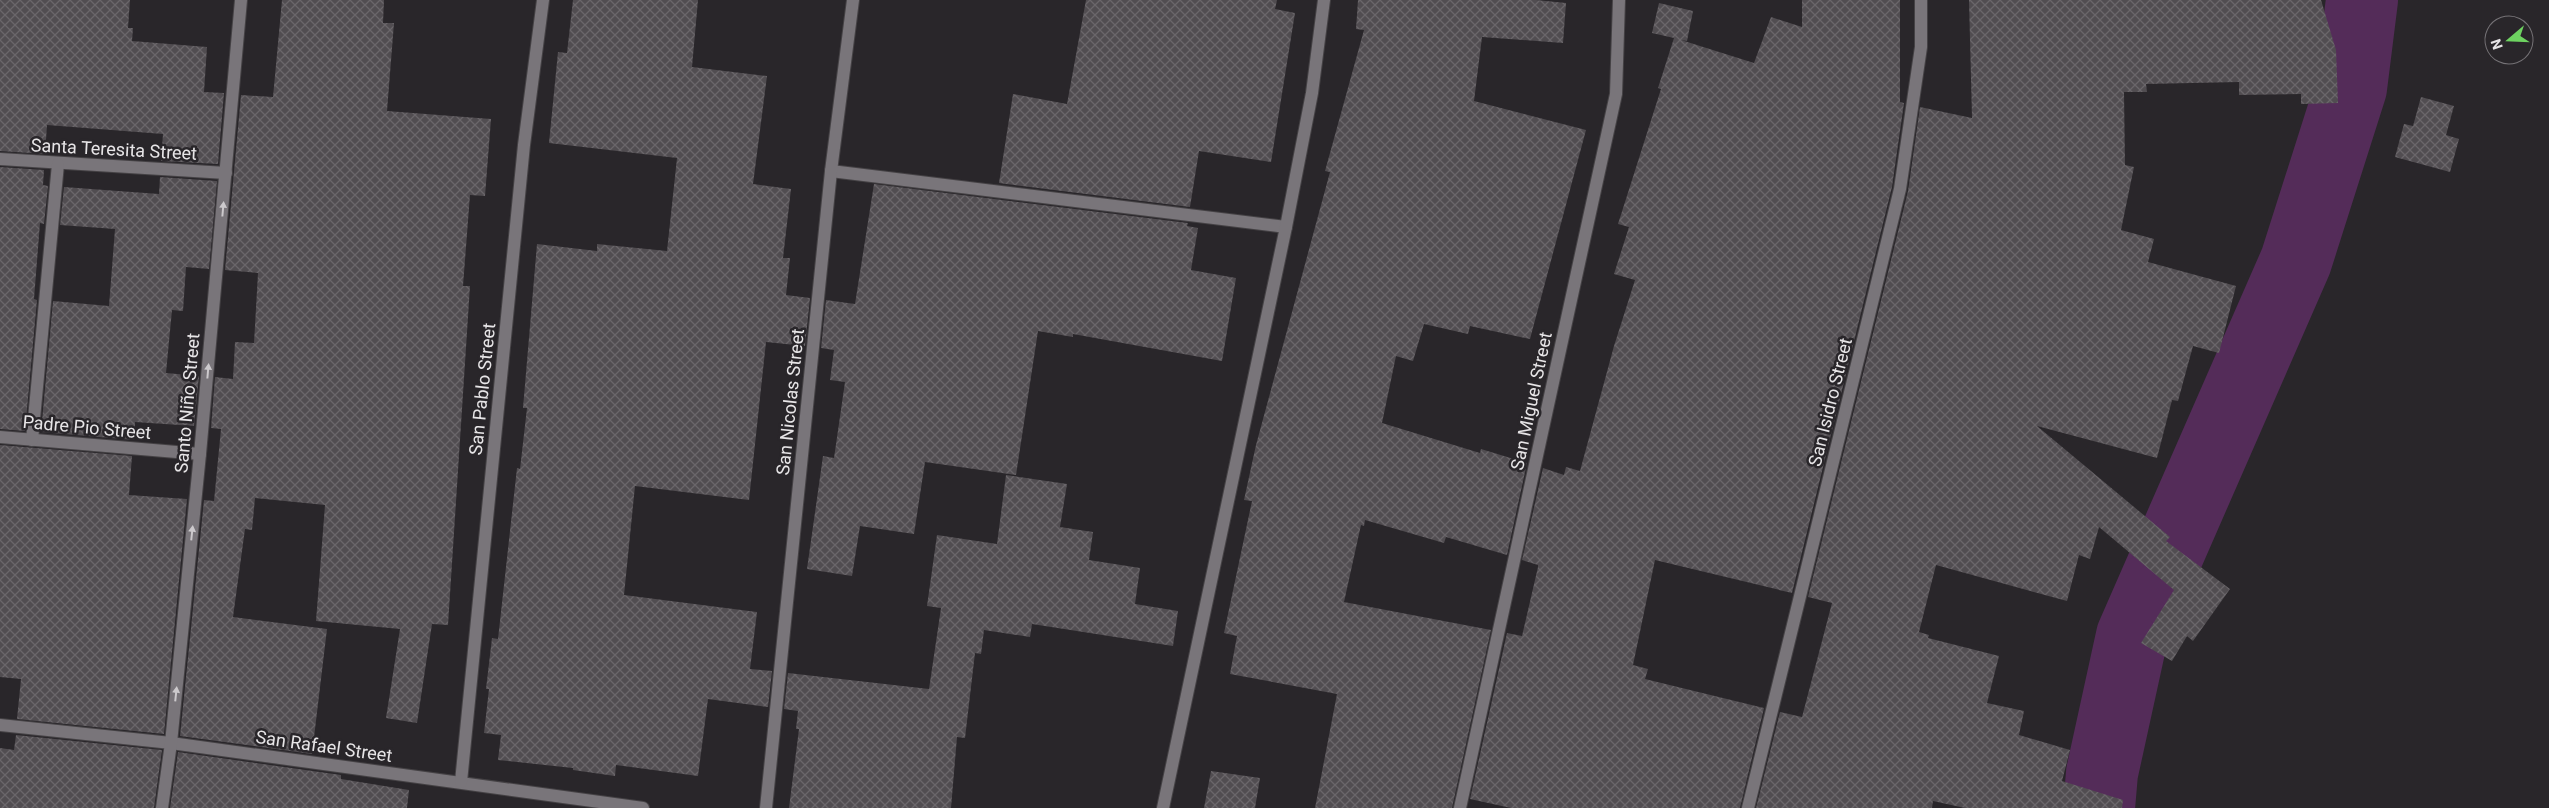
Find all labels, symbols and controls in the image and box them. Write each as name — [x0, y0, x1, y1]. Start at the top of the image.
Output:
north arrow — [2484, 15, 2534, 65]
text: N — [2488, 37, 2506, 52]
street label: Santa Teresita Street — [30, 134, 198, 164]
one-way arrow — [219, 201, 227, 217]
street label: San Pablo Street — [465, 322, 499, 456]
street label: San Nicolas Street — [772, 328, 808, 476]
street label: San Miguel Street — [1506, 330, 1556, 472]
street label: Santo Niño Street — [170, 332, 204, 474]
street label: San Isidro Street — [1804, 335, 1856, 468]
one-way arrow — [204, 363, 212, 379]
street label: Padre Pio Street — [22, 411, 152, 443]
one-way arrow — [188, 524, 196, 540]
one-way arrow — [172, 686, 180, 702]
street label: San Rafael Street — [254, 726, 394, 766]

